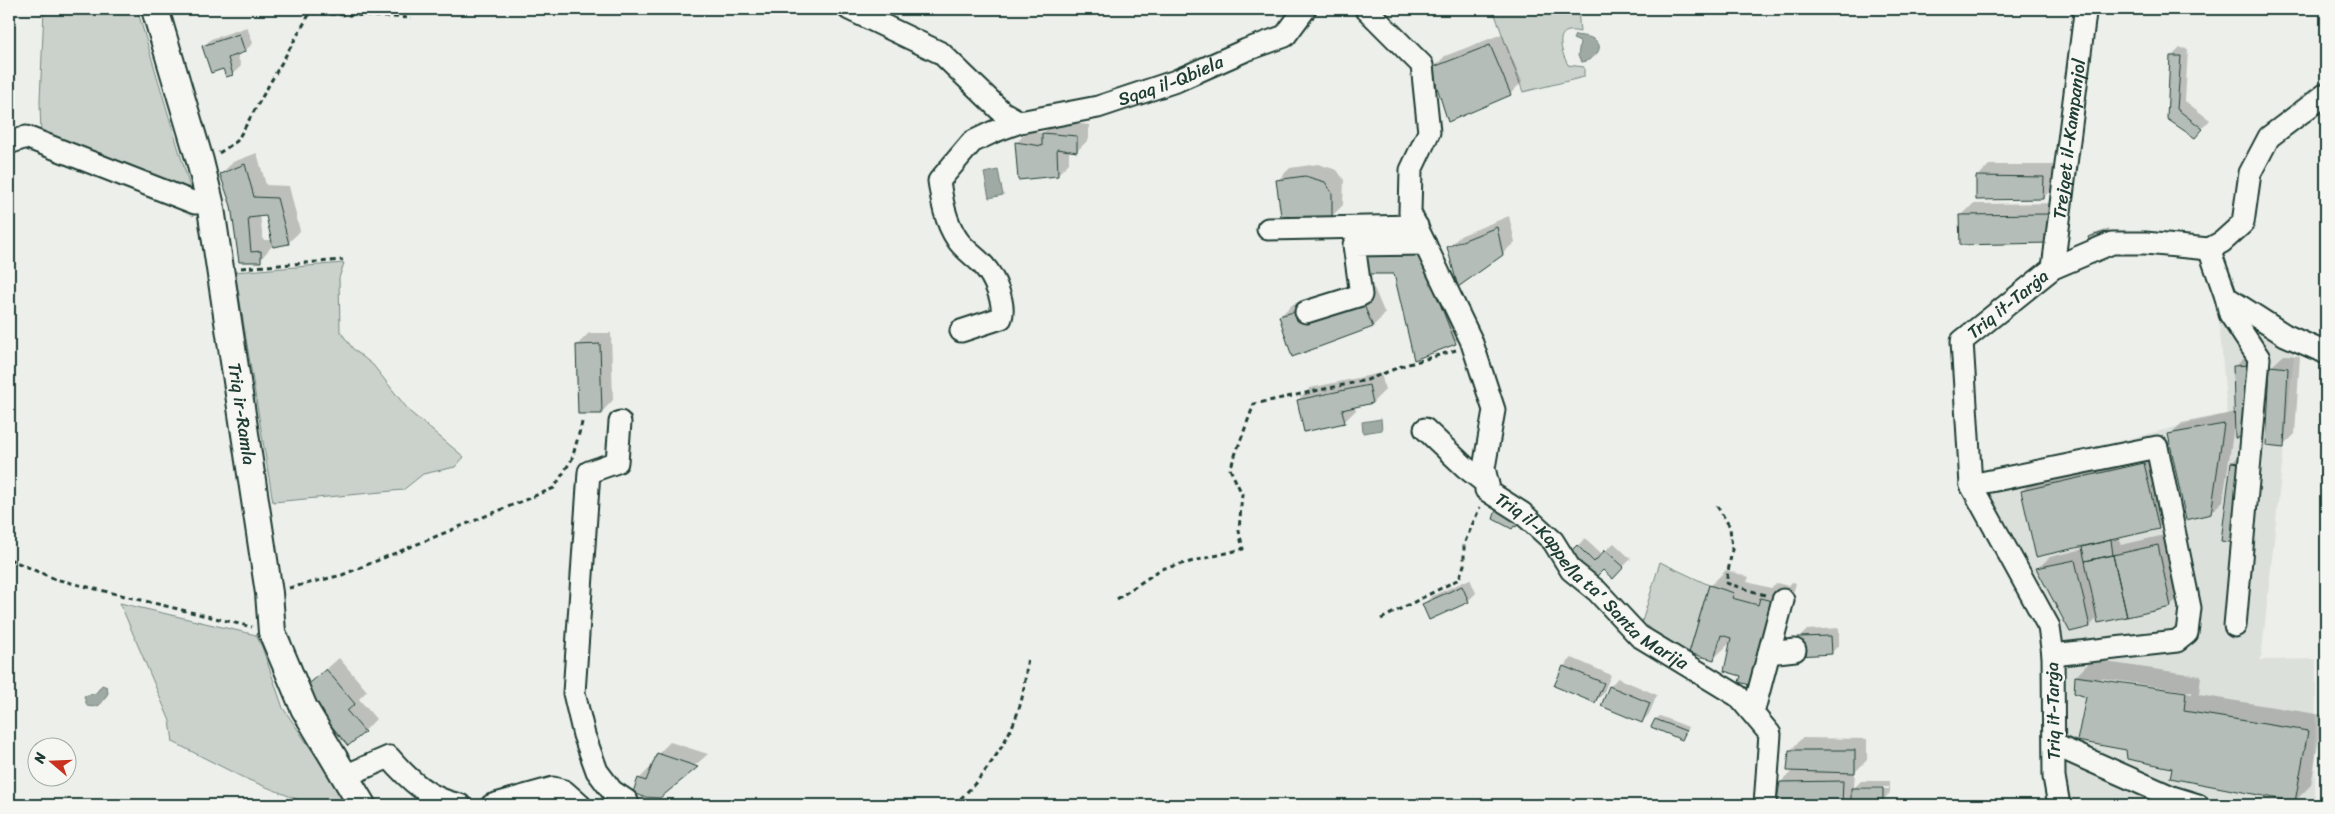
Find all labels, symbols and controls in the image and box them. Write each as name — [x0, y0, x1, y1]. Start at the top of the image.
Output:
street label: Sqaq il-Qbiela — [1114, 45, 1230, 115]
street label: Trejqet il-Kampanjol — [2043, 56, 2095, 221]
street label: Triq it-Tarġa — [1960, 261, 2056, 347]
street label: Triq ir-Ramla — [218, 361, 265, 467]
street label: Triq il-Kappella ta' Santa Marija — [1488, 484, 1696, 679]
street label: Triq it-Tarġa — [2036, 662, 2070, 760]
north arrow — [28, 736, 78, 786]
text: N — [26, 749, 54, 768]

